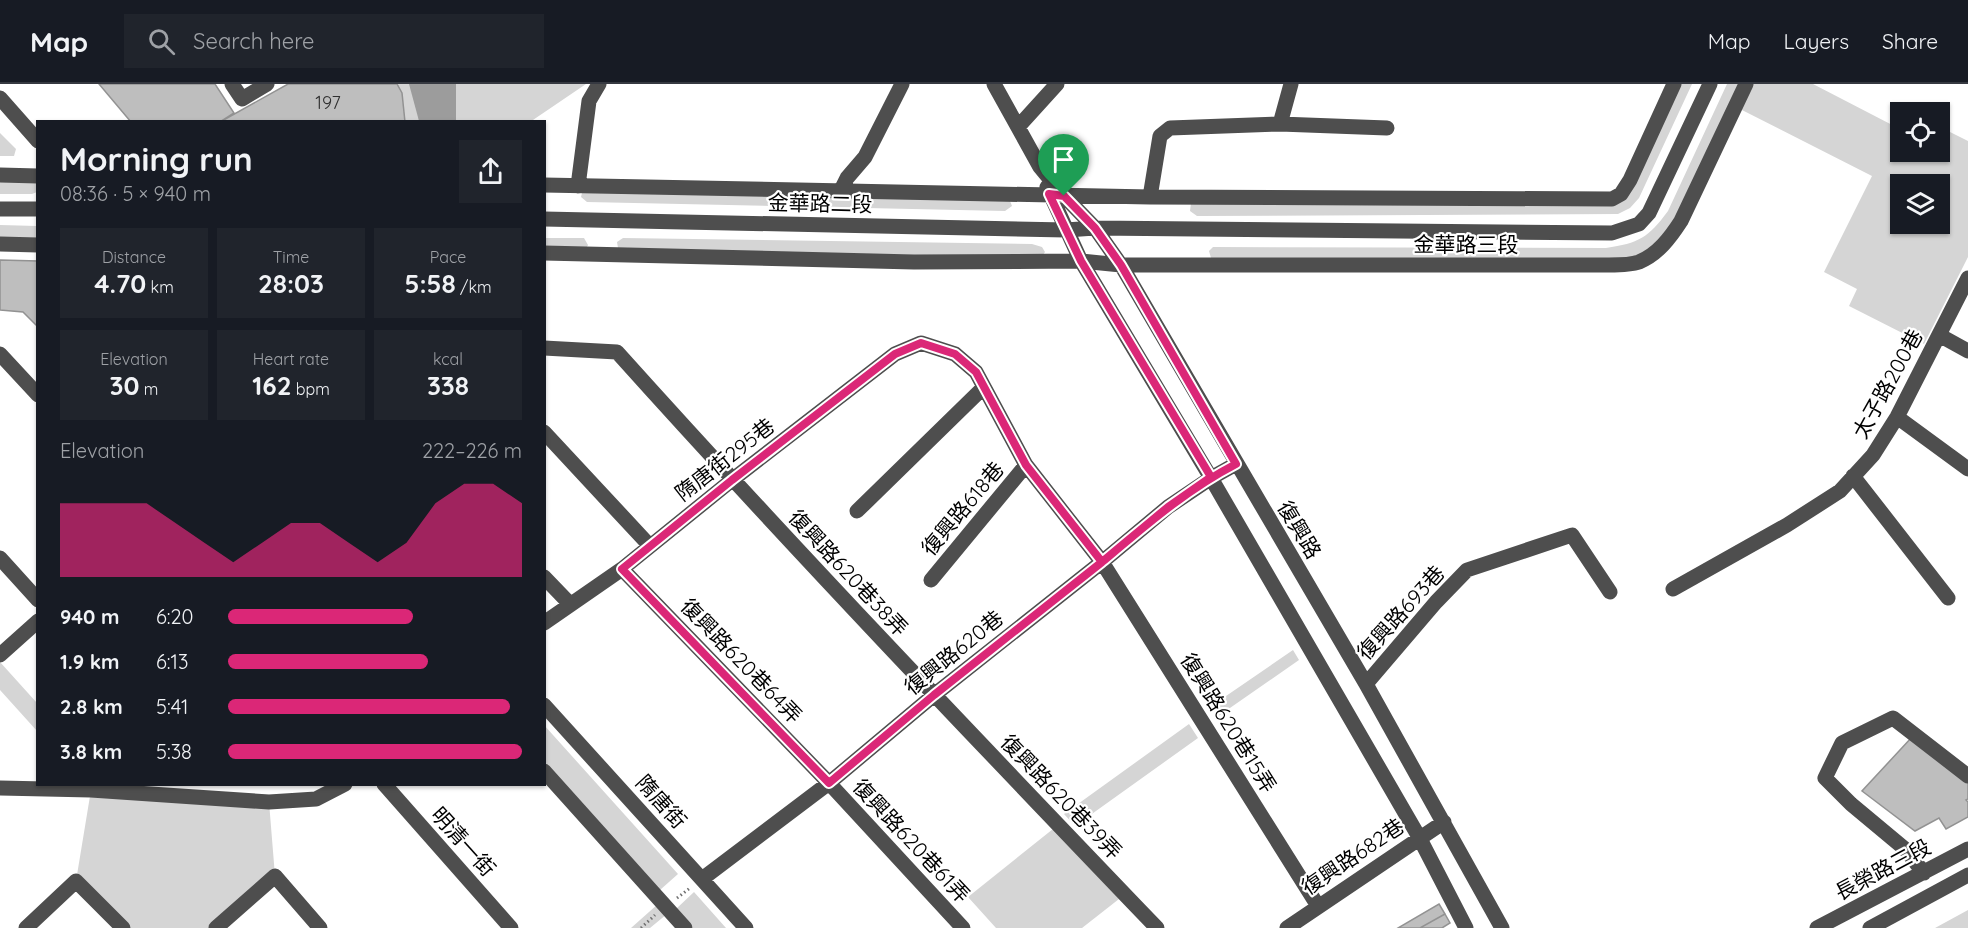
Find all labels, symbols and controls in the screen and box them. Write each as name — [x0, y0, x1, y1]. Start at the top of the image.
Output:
search box — [124, 14, 544, 68]
text: Map — [30, 24, 88, 59]
icon: search — [145, 25, 178, 58]
text: Search here — [193, 27, 315, 55]
text: Map — [1708, 28, 1751, 54]
text: Layers — [1784, 28, 1849, 54]
text: Share — [1882, 28, 1938, 54]
house number: 197 — [315, 91, 341, 114]
map controls — [1890, 102, 1950, 234]
button: locate — [1890, 102, 1950, 162]
pin — [1038, 134, 1089, 196]
text: Morning run — [60, 138, 253, 179]
button: share — [459, 140, 522, 203]
icon: arrive — [1047, 143, 1080, 176]
button: layers — [1890, 174, 1950, 234]
text: 08:36 · 5 × 940 m — [60, 181, 211, 206]
street label: 金華路二段 — [767, 189, 873, 217]
street label: 金華路三段 — [1414, 231, 1519, 257]
text: Distance — [102, 247, 166, 267]
text: Time — [273, 247, 309, 267]
text: Pace — [430, 247, 466, 267]
text: 4.70 — [94, 267, 146, 300]
text: 28:03 — [258, 267, 324, 300]
text: 5:58 — [404, 267, 456, 300]
text: km — [146, 277, 174, 297]
text: /km — [456, 277, 492, 297]
street label: 太子路200巷 — [1847, 324, 1928, 443]
text: Elevation — [100, 349, 168, 369]
text: Heart rate — [253, 349, 329, 369]
text: kcal — [433, 349, 463, 369]
text: 30 — [110, 369, 139, 402]
text: 162 — [252, 369, 291, 402]
text: 338 — [427, 369, 469, 402]
text: m — [139, 379, 158, 399]
text: bpm — [291, 379, 330, 399]
street label: 隋唐街295巷 — [670, 412, 779, 506]
text: Elevation — [60, 438, 144, 463]
text: 222–226 m — [422, 438, 522, 463]
street label: 復興路618巷 — [916, 456, 1009, 560]
street label: 復興路 — [1272, 496, 1327, 563]
street label: 復興路620巷38弄 — [784, 504, 914, 641]
street label: 復興路693巷 — [1351, 560, 1449, 665]
street label: 復興路620巷64弄 — [676, 593, 808, 728]
text: 940 m — [60, 604, 119, 629]
text: 6:20 — [156, 604, 193, 629]
street label: 復興路620巷 — [899, 605, 1008, 700]
street label: 復興路620巷15弄 — [1176, 648, 1282, 797]
text: 1.9 km — [60, 649, 120, 674]
text: 6:13 — [156, 649, 188, 674]
text: 2.8 km — [60, 694, 123, 719]
text: 5:41 — [156, 694, 188, 719]
street label: 復興路620巷39弄 — [996, 729, 1128, 864]
text: 3.8 km — [60, 739, 122, 764]
text: 5:38 — [156, 739, 192, 764]
street label: 隋唐街 — [631, 769, 692, 833]
street label: 復興路620巷61弄 — [848, 773, 976, 907]
street label: 明清一街 — [426, 801, 502, 881]
street label: 復興路682巷 — [1296, 812, 1409, 900]
street label: 長榮路三段 — [1830, 833, 1935, 905]

